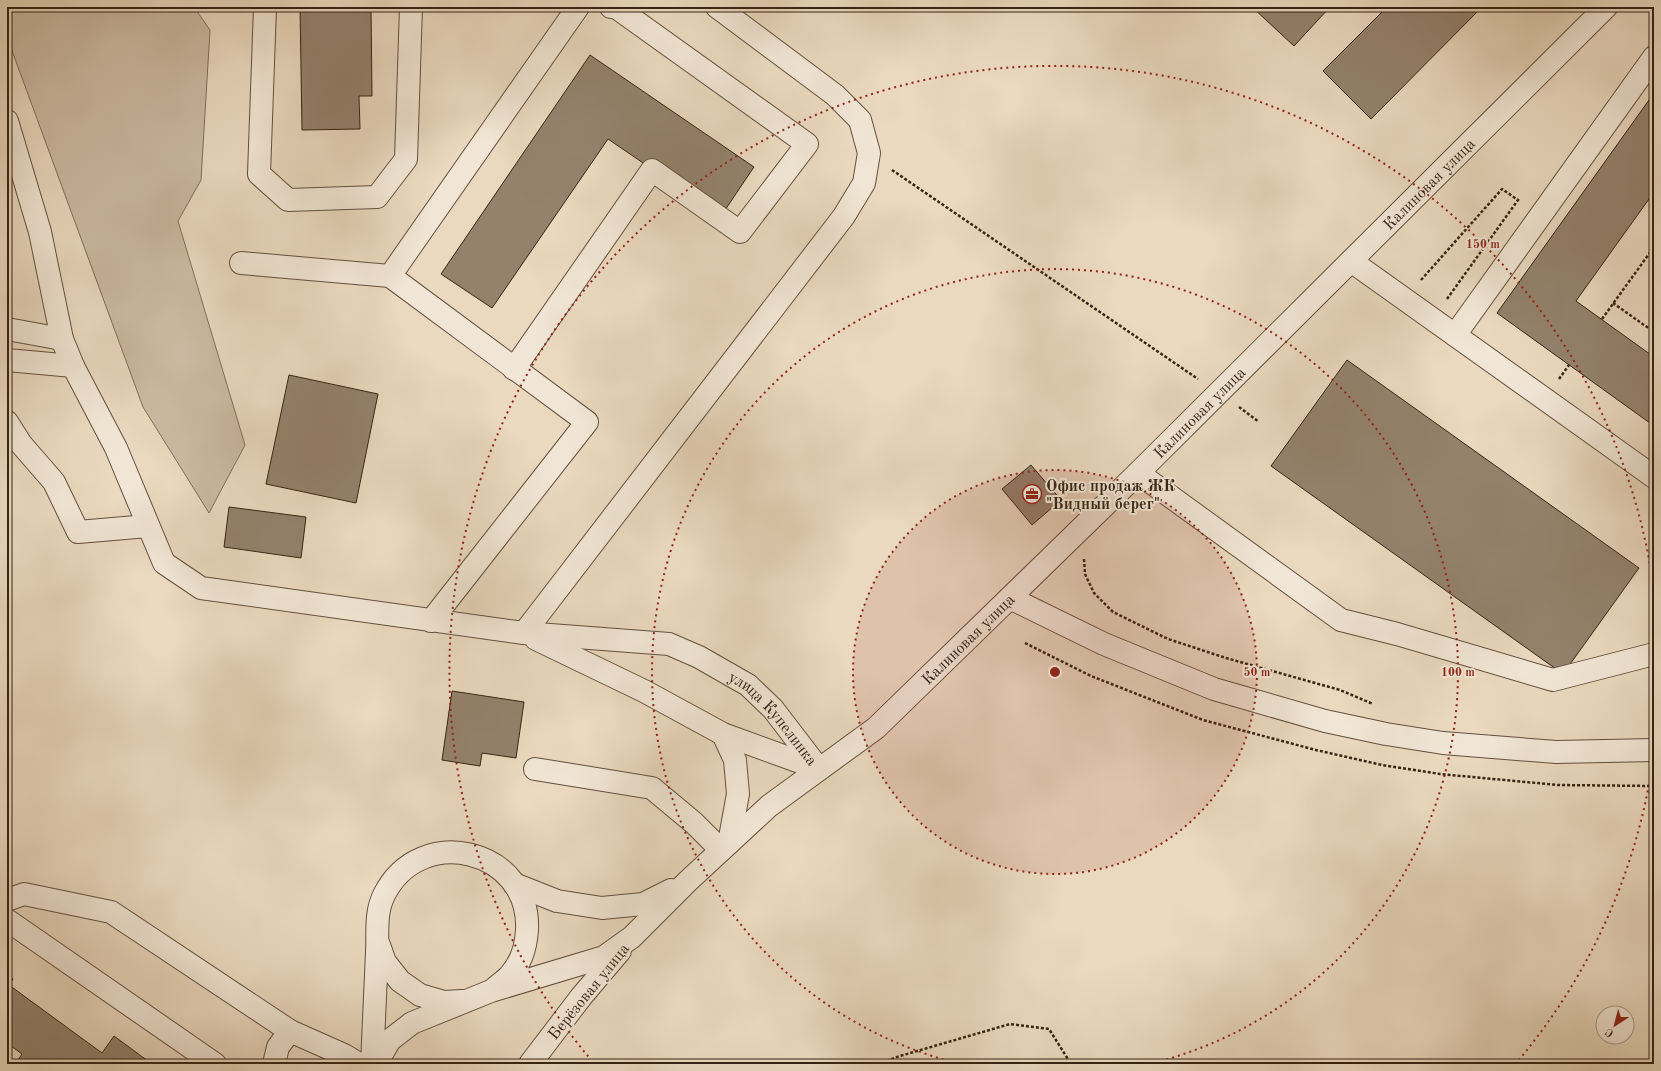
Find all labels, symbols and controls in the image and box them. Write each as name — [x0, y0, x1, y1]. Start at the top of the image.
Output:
street label: Калиновая улица — [1381, 136, 1479, 234]
text: 150 m — [1466, 238, 1500, 251]
street label: Калиновая улица — [1151, 365, 1250, 462]
place label: Офис продаж ЖК "Видный берег" — [1046, 479, 1175, 513]
office icon: Офис продаж ЖК "Видный берег" — [1021, 483, 1043, 505]
street label: Калиновая улица — [920, 592, 1018, 689]
centre of rings — [1048, 665, 1062, 679]
text: 50 m — [1244, 666, 1271, 679]
text: 100 m — [1441, 667, 1475, 679]
street label: улица Купелинка — [725, 670, 819, 769]
street label: Берёзовая улица — [546, 941, 633, 1043]
north arrow — [1595, 1005, 1635, 1045]
text: С — [1604, 1025, 1616, 1038]

